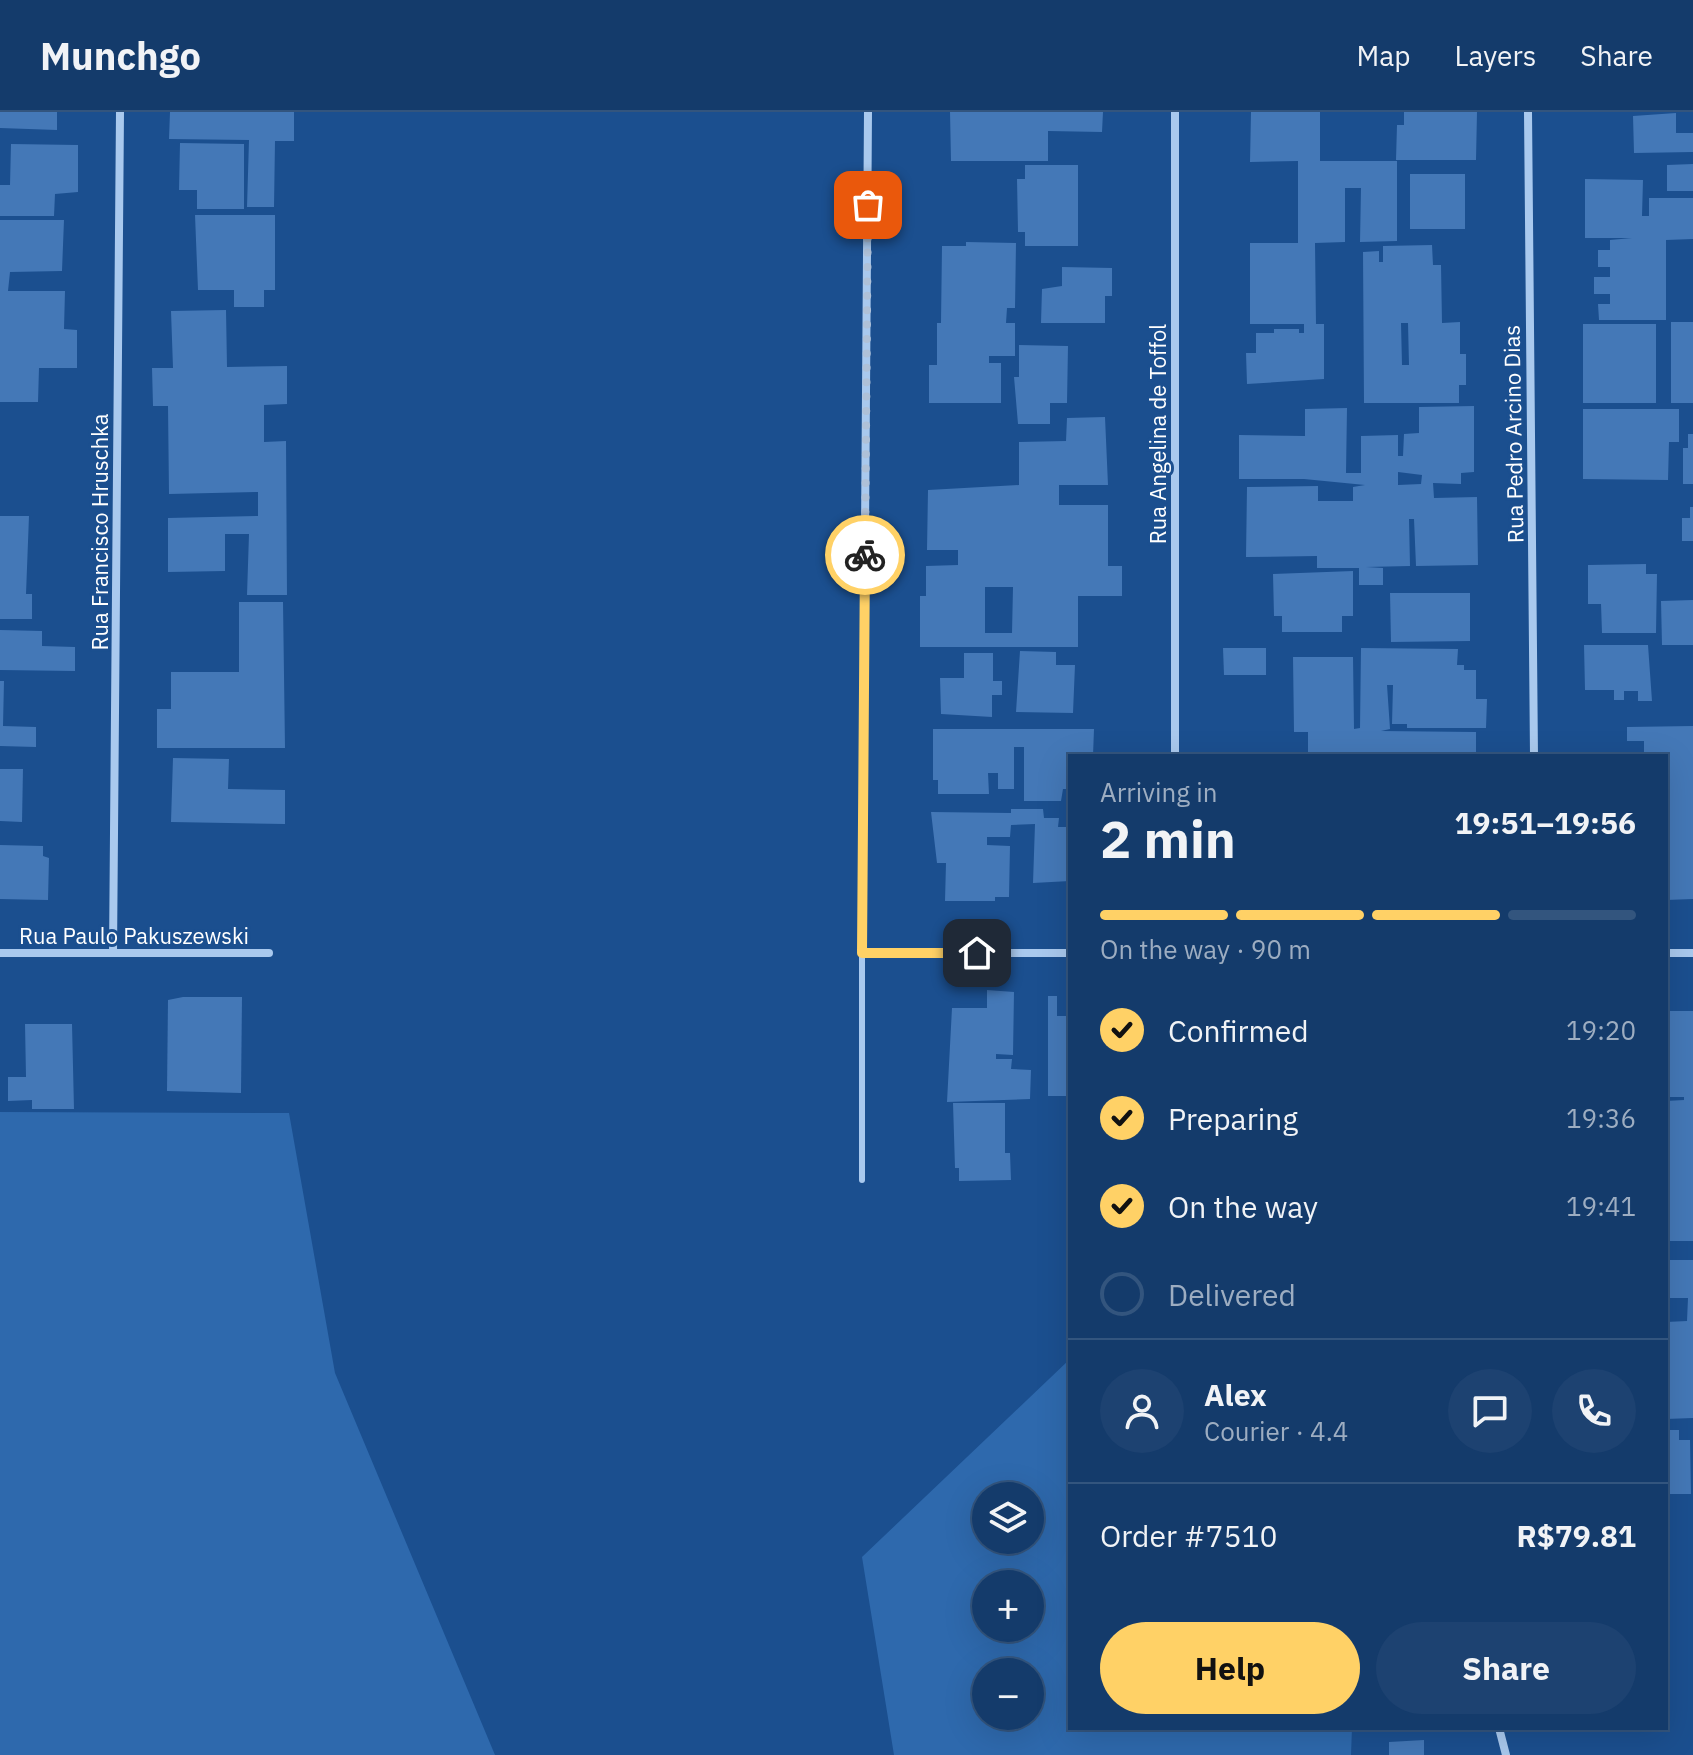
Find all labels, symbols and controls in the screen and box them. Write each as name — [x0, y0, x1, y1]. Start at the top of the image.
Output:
text: Munchgo — [40, 31, 201, 80]
text: Map — [1356, 37, 1410, 74]
text: Layers — [1454, 37, 1536, 74]
text: Share — [1580, 37, 1653, 74]
pin — [834, 171, 902, 239]
icon: bag — [846, 183, 890, 227]
street label: Rua Angelina de Toffol — [1143, 324, 1172, 544]
street label: Rua Pedro Arcino Dias — [1497, 325, 1529, 543]
street label: Rua Francisco Hruschka — [85, 413, 114, 650]
courier — [825, 515, 905, 595]
icon: bike — [843, 533, 887, 577]
text: Arriving in — [1100, 775, 1217, 809]
text: 19:51–19:56 — [1455, 803, 1636, 842]
text: 2 min — [1100, 805, 1236, 872]
pin — [943, 919, 1011, 987]
street label: Rua Paulo Pakuszewski — [19, 921, 249, 950]
icon: home — [955, 931, 999, 975]
text: On the way · 90 m — [1100, 932, 1311, 966]
icon: check — [1100, 1008, 1144, 1052]
text: Confirmed — [1168, 1011, 1309, 1050]
text: 19:20 — [1566, 1013, 1636, 1047]
icon: check — [1100, 1096, 1144, 1140]
text: Preparing — [1168, 1099, 1298, 1138]
text: 19:36 — [1566, 1101, 1636, 1135]
icon: check — [1100, 1184, 1144, 1228]
text: On the way — [1168, 1187, 1318, 1226]
text: 19:41 — [1566, 1189, 1636, 1223]
text: Delivered — [1168, 1275, 1296, 1314]
button: person — [1100, 1369, 1184, 1453]
button: chat — [1448, 1369, 1532, 1453]
button: phone — [1552, 1369, 1636, 1453]
text: Alex — [1204, 1375, 1267, 1414]
text: Courier · 4.4 — [1204, 1414, 1348, 1448]
map controls — [972, 1482, 1044, 1730]
button: layers — [972, 1482, 1044, 1554]
text: Order #7510 — [1100, 1516, 1277, 1555]
text: R$79.81 — [1516, 1516, 1636, 1555]
button: + — [972, 1570, 1044, 1642]
button: Help — [1100, 1622, 1360, 1714]
button: Share — [1376, 1622, 1636, 1714]
button: − — [972, 1658, 1044, 1730]

